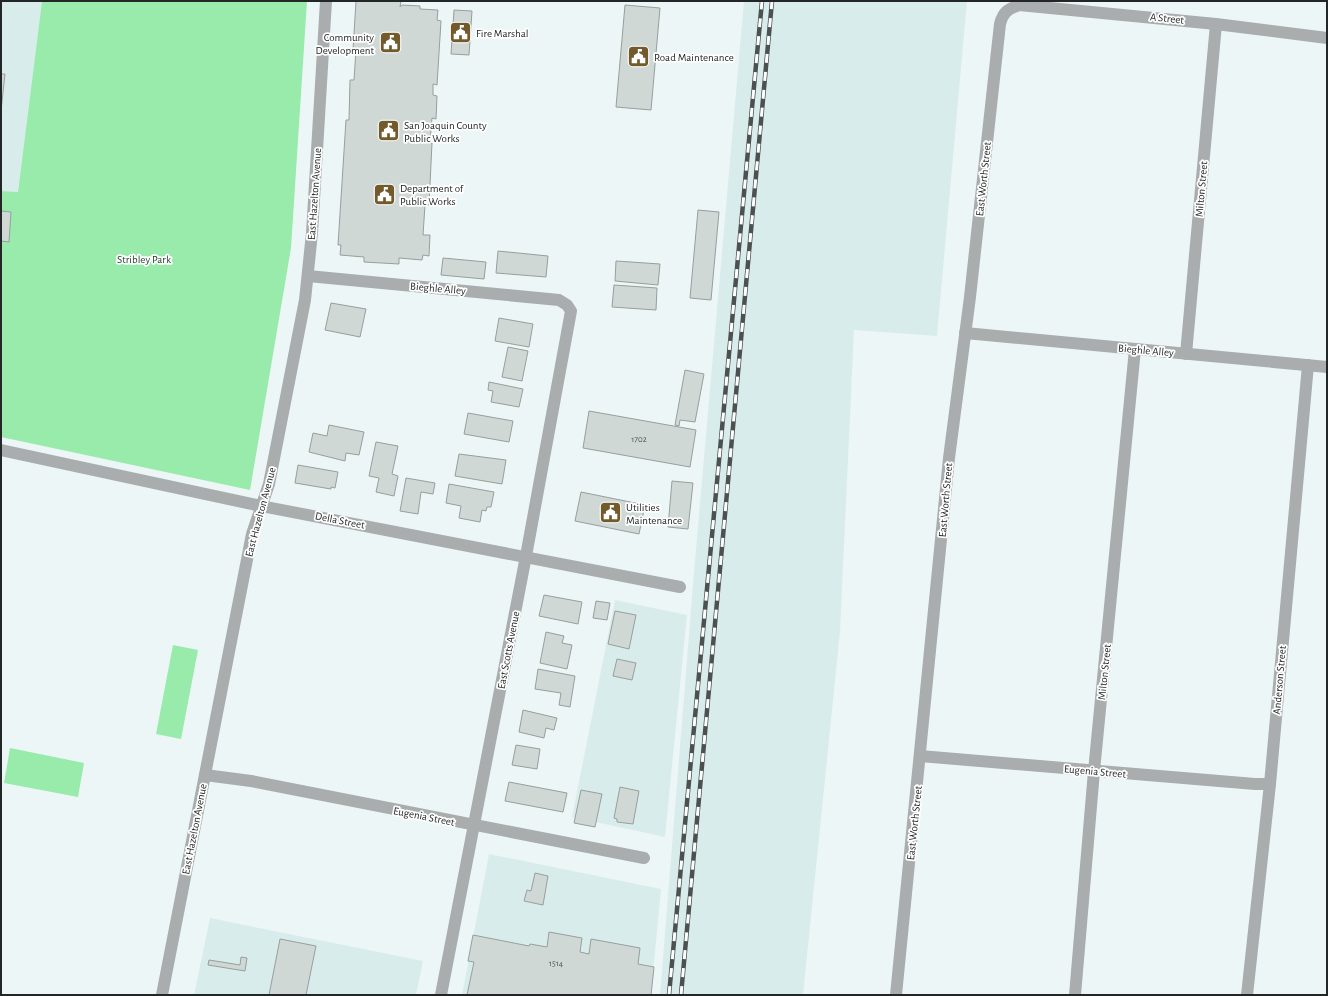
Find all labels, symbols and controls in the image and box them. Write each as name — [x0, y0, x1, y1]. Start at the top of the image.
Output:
street label: A Street — [1149, 11, 1185, 26]
public building icon: Fire Marshal — [448, 20, 474, 46]
place label: Fire Marshal — [476, 28, 529, 39]
public building icon: Community Development — [377, 30, 403, 56]
place label: Community Development — [316, 32, 374, 56]
public building icon: Road Maintenance — [625, 44, 651, 70]
place label: Road Maintenance — [654, 52, 734, 63]
public building icon: San Joaquin County Public Works — [375, 118, 401, 144]
place label: San Joaquin County Public Works — [404, 120, 487, 144]
street label: East Worth Street — [974, 141, 993, 217]
street label: East Hazelton Avenue — [306, 148, 323, 240]
street label: Milton Street — [1194, 160, 1209, 217]
public building icon: Department of Public Works — [371, 181, 397, 207]
place label: Department of Public Works — [400, 183, 464, 207]
park label: Stribley Park — [117, 254, 171, 265]
street label: Bieghle Alley — [410, 281, 467, 296]
street label: Bieghle Alley — [1118, 343, 1175, 358]
house number: 1702 — [631, 435, 647, 444]
street label: East Worth Street — [937, 462, 954, 538]
street label: East Hazelton Avenue — [243, 466, 278, 558]
public building icon: Utilities Maintenance — [597, 500, 623, 526]
place label: Utilities Maintenance — [626, 502, 682, 526]
street label: Della Street — [314, 510, 366, 531]
street label: East Scotts Avenue — [496, 610, 521, 690]
street label: Milton Street — [1096, 643, 1113, 701]
street label: Anderson Street — [1271, 645, 1288, 715]
street label: Eugenia Street — [1063, 763, 1127, 780]
street label: East Hazelton Avenue — [180, 783, 209, 875]
street label: East Worth Street — [905, 785, 924, 861]
street label: Eugenia Street — [392, 805, 456, 828]
house number: 1514 — [549, 959, 564, 968]

